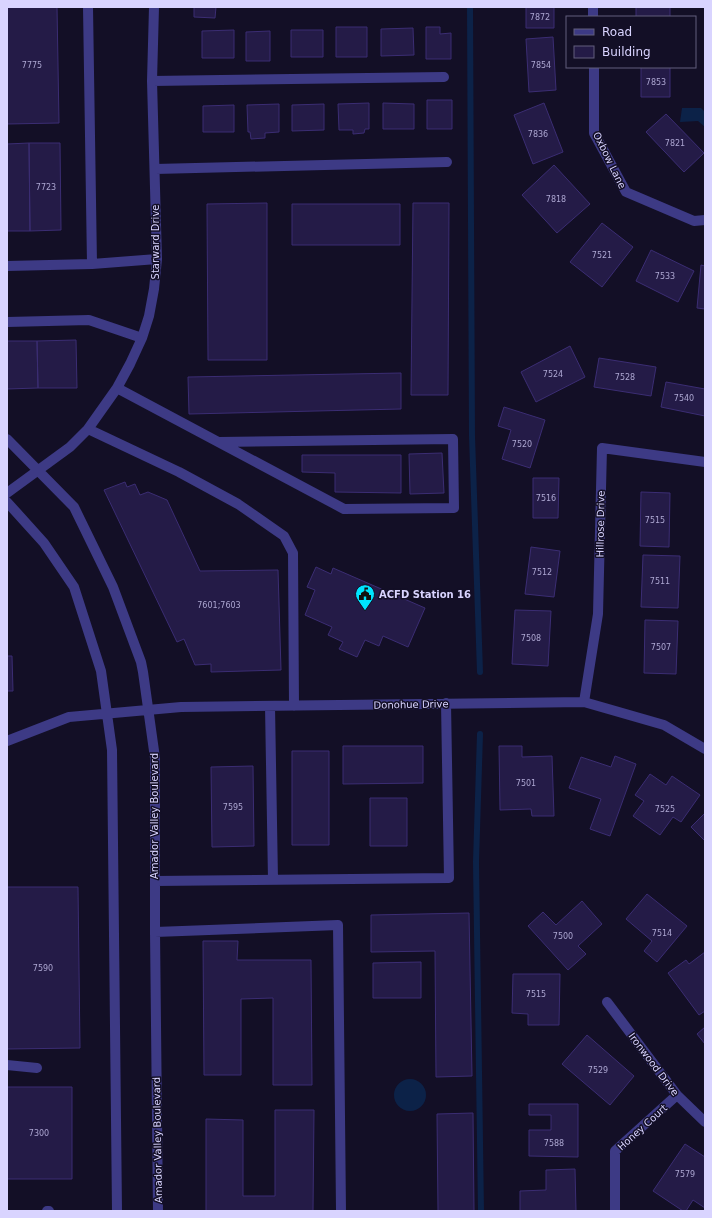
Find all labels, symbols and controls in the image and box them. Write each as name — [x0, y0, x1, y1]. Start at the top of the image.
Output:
house number: 7872 — [530, 13, 550, 22]
legend — [566, 16, 696, 68]
text: Road — [602, 25, 632, 39]
text: Building — [602, 45, 651, 59]
house number: 7775 — [22, 61, 42, 70]
house number: 7854 — [531, 61, 551, 70]
house number: 7853 — [646, 78, 666, 87]
house number: 7836 — [528, 130, 548, 139]
street label: Oxbow Lane — [591, 130, 628, 190]
house number: 7821 — [665, 139, 685, 148]
house number: 7723 — [36, 183, 56, 192]
house number: 7818 — [546, 195, 566, 204]
street label: Starward Drive — [150, 205, 161, 279]
house number: 7521 — [592, 251, 612, 260]
house number: 7533 — [655, 272, 675, 281]
house number: 7524 — [543, 370, 563, 379]
house number: 7528 — [615, 373, 635, 382]
house number: 7540 — [674, 394, 694, 403]
house number: 7520 — [512, 440, 532, 449]
street label: Hillrose Drive — [594, 490, 607, 558]
house number: 7516 — [536, 494, 556, 503]
house number: 7515 — [645, 516, 665, 525]
house number: 7512 — [532, 568, 552, 577]
house number: 7511 — [650, 577, 670, 586]
public building icon: ACFD Station 16 — [354, 583, 376, 611]
place label: ACFD Station 16 — [379, 589, 471, 600]
house number: 7601;7603 — [197, 601, 241, 610]
house number: 7508 — [521, 634, 541, 643]
house number: 7507 — [651, 643, 671, 652]
street label: Donohue Drive — [373, 698, 449, 711]
street label: Amador Valley Boulevard — [149, 753, 160, 879]
house number: 7501 — [516, 779, 536, 788]
house number: 7595 — [223, 803, 243, 812]
house number: 7525 — [655, 805, 675, 814]
house number: 7514 — [652, 929, 672, 938]
house number: 7500 — [553, 932, 573, 941]
house number: 7590 — [33, 964, 53, 973]
house number: 7515 — [526, 990, 546, 999]
street label: Ironwood Drive — [626, 1031, 681, 1098]
house number: 7529 — [588, 1066, 608, 1075]
street label: Amador Valley Boulevard — [151, 1077, 164, 1203]
street label: Honey Court — [615, 1102, 669, 1152]
house number: 7300 — [29, 1129, 49, 1138]
house number: 7588 — [544, 1139, 564, 1148]
house number: 7579 — [675, 1170, 695, 1179]

